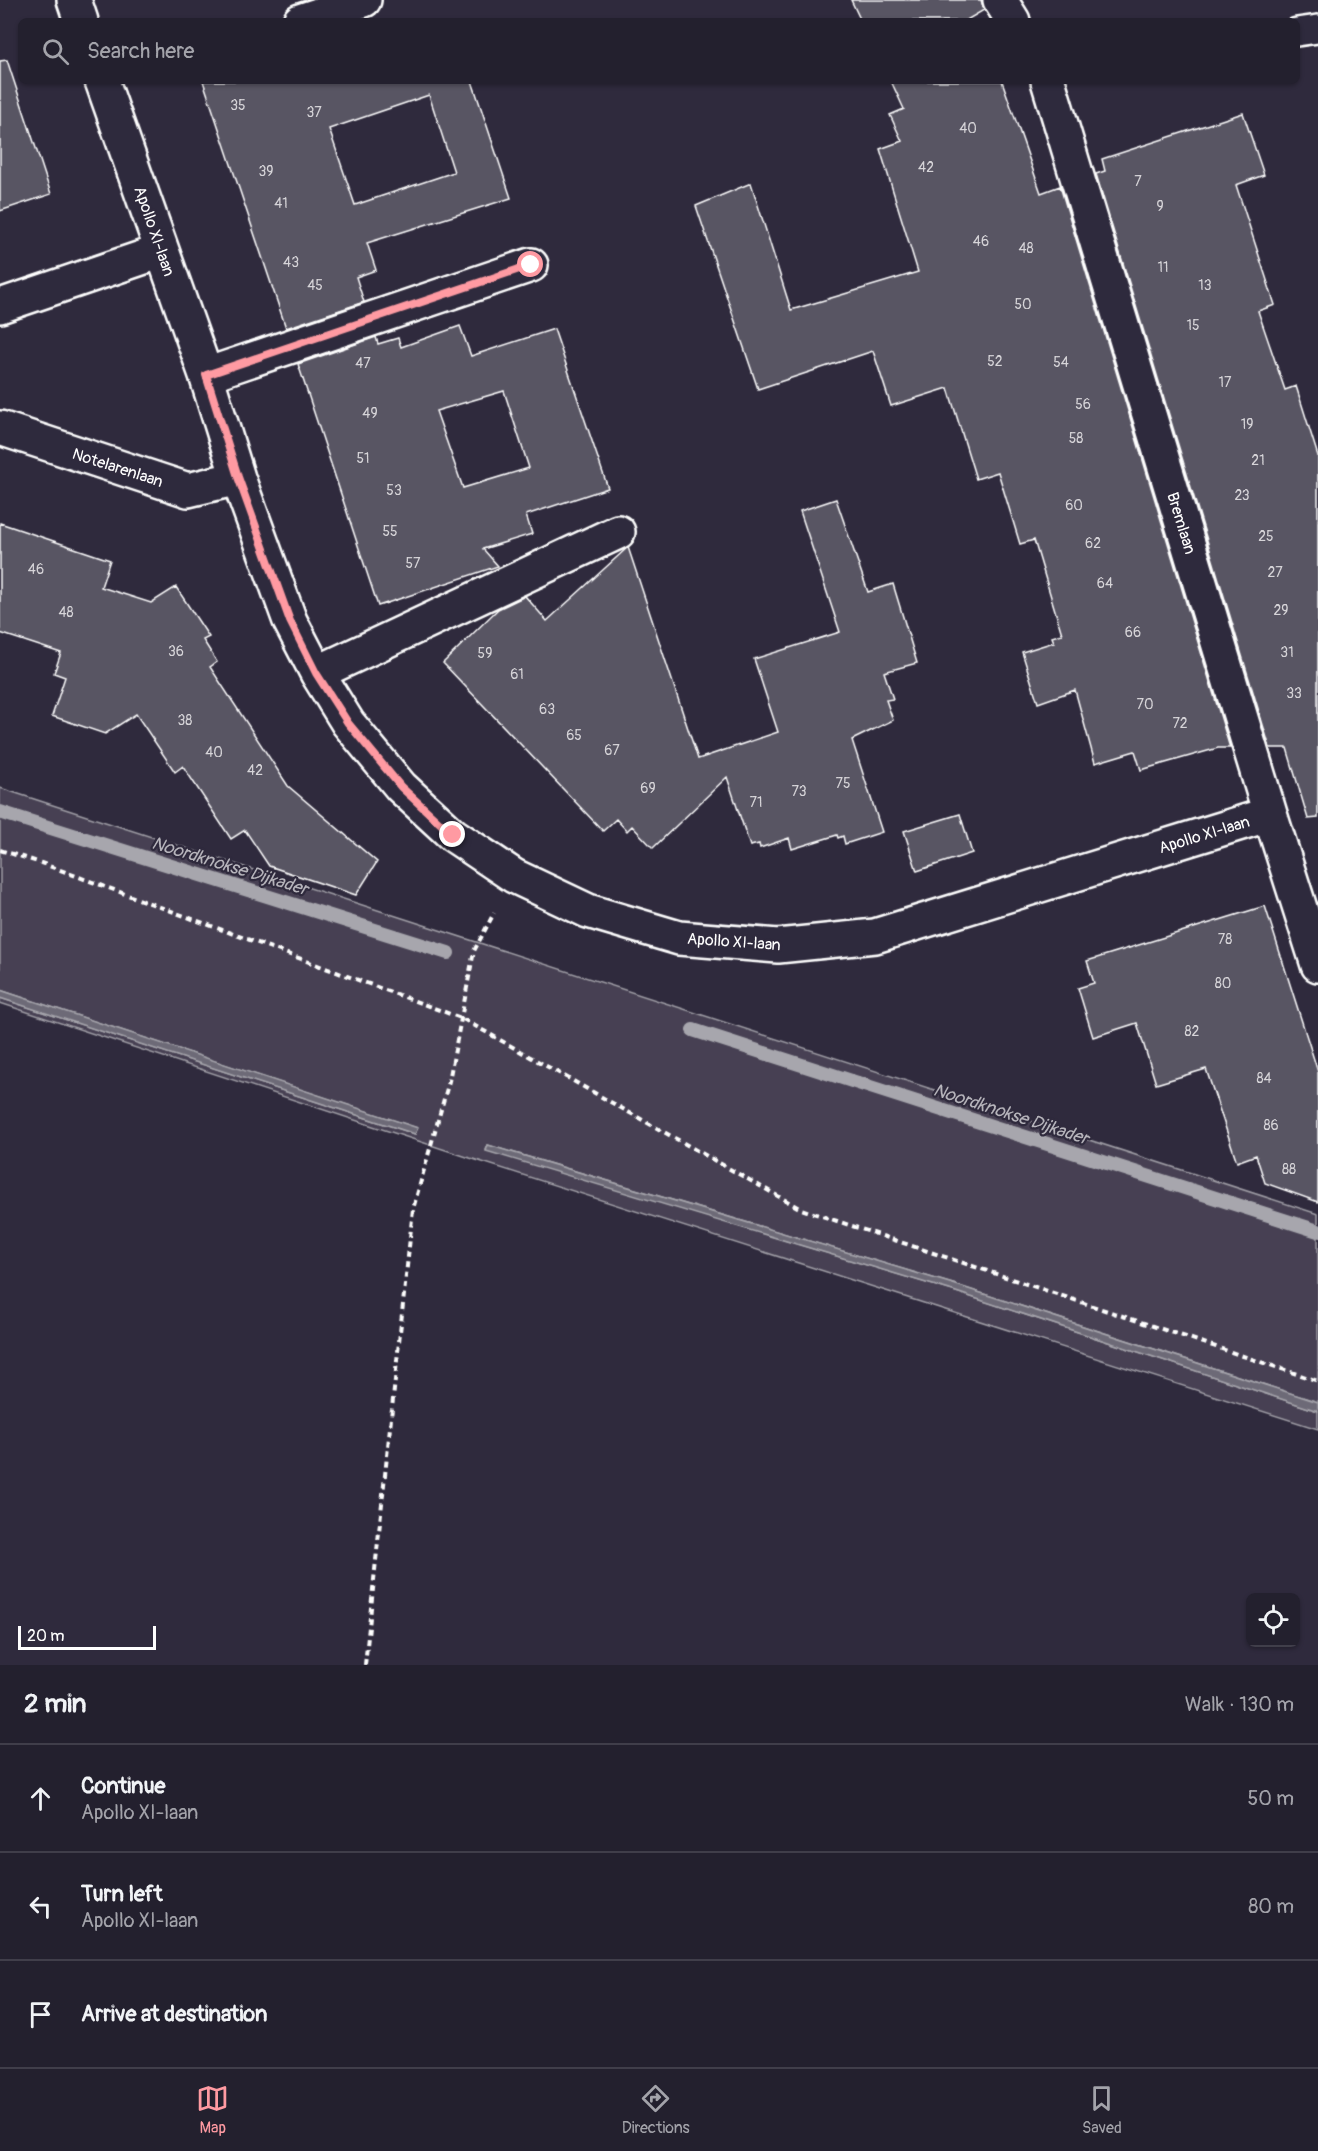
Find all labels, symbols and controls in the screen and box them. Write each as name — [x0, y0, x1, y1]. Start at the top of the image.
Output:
search box — [18, 18, 1300, 84]
icon: search — [39, 35, 72, 68]
text: Search here — [87, 37, 194, 65]
house number: 35 — [230, 97, 246, 114]
house number: 37 — [306, 104, 322, 121]
house number: 40 — [959, 120, 977, 137]
house number: 42 — [918, 159, 934, 176]
house number: 39 — [258, 163, 274, 180]
house number: 7 — [1134, 173, 1142, 190]
street label: Apollo XI-laan — [129, 184, 179, 279]
house number: 41 — [274, 195, 288, 212]
house number: 9 — [1156, 198, 1164, 215]
house number: 46 — [973, 233, 989, 250]
house number: 48 — [1018, 240, 1034, 257]
route start — [517, 251, 543, 277]
house number: 43 — [283, 254, 299, 271]
house number: 11 — [1158, 259, 1168, 276]
house number: 45 — [307, 277, 323, 294]
house number: 13 — [1198, 277, 1212, 294]
house number: 50 — [1014, 296, 1032, 313]
house number: 15 — [1186, 317, 1200, 334]
house number: 52 — [987, 353, 1003, 370]
house number: 54 — [1053, 354, 1069, 371]
house number: 47 — [355, 355, 371, 372]
house number: 17 — [1219, 374, 1232, 391]
house number: 56 — [1075, 396, 1091, 413]
house number: 49 — [362, 405, 378, 422]
house number: 19 — [1241, 416, 1253, 433]
house number: 58 — [1069, 430, 1083, 447]
street label: Notelarenlaan — [70, 444, 166, 492]
house number: 51 — [356, 450, 370, 467]
house number: 21 — [1251, 452, 1265, 469]
house number: 53 — [386, 482, 402, 499]
house number: 23 — [1234, 487, 1250, 504]
street label: Bremlaan — [1162, 490, 1200, 557]
house number: 60 — [1065, 497, 1083, 514]
house number: 55 — [382, 523, 398, 540]
house number: 25 — [1258, 528, 1274, 545]
house number: 62 — [1085, 535, 1101, 552]
house number: 57 — [406, 555, 421, 572]
house number: 46 — [28, 561, 44, 578]
house number: 27 — [1267, 564, 1283, 581]
house number: 64 — [1097, 575, 1113, 592]
house number: 29 — [1273, 602, 1289, 619]
house number: 48 — [58, 604, 74, 621]
house number: 66 — [1125, 624, 1141, 641]
house number: 36 — [168, 643, 184, 660]
house number: 31 — [1280, 644, 1294, 661]
house number: 59 — [478, 645, 492, 662]
house number: 61 — [510, 666, 524, 683]
house number: 33 — [1286, 685, 1302, 702]
house number: 70 — [1137, 696, 1153, 713]
house number: 63 — [539, 701, 555, 718]
house number: 38 — [178, 712, 192, 729]
house number: 72 — [1172, 715, 1188, 732]
house number: 65 — [566, 727, 582, 744]
house number: 67 — [604, 742, 620, 759]
house number: 40 — [205, 744, 223, 761]
house number: 42 — [247, 762, 263, 779]
house number: 75 — [836, 775, 851, 792]
house number: 69 — [640, 780, 656, 797]
house number: 73 — [791, 783, 807, 800]
house number: 71 — [750, 794, 762, 811]
street label: Apollo XI-laan — [1156, 812, 1252, 858]
route end — [439, 821, 465, 847]
water label: Noordknokse Dijkader — [149, 832, 313, 902]
street label: Apollo XI-laan — [686, 929, 781, 955]
house number: 78 — [1218, 931, 1232, 948]
house number: 80 — [1215, 975, 1231, 992]
house number: 82 — [1185, 1023, 1200, 1040]
house number: 84 — [1256, 1070, 1272, 1087]
water label: Noordknokse Dijkader — [930, 1079, 1094, 1151]
house number: 86 — [1263, 1117, 1279, 1134]
house number: 88 — [1282, 1161, 1296, 1178]
map controls — [1246, 1593, 1300, 1647]
button: locate — [1246, 1593, 1300, 1647]
scale bar — [18, 1623, 156, 1650]
text: 20 m — [27, 1626, 65, 1646]
text: 2 min — [24, 1688, 86, 1720]
text: Walk · 130 m — [1185, 1692, 1294, 1717]
text: Continue — [81, 1772, 165, 1800]
icon: ahead — [24, 1782, 57, 1815]
text: 50 m — [1247, 1786, 1294, 1811]
text: Apollo XI-laan — [81, 1800, 198, 1825]
text: Turn left — [81, 1880, 163, 1908]
icon: left — [24, 1890, 57, 1923]
text: 80 m — [1248, 1894, 1294, 1919]
text: Apollo XI-laan — [81, 1908, 198, 1933]
icon: arrive — [24, 1998, 57, 2031]
text: Arrive at destination — [81, 2000, 267, 2028]
tab: Map — [196, 2082, 229, 2138]
tab: Directions — [622, 2082, 690, 2138]
tab: Saved — [1082, 2082, 1122, 2138]

